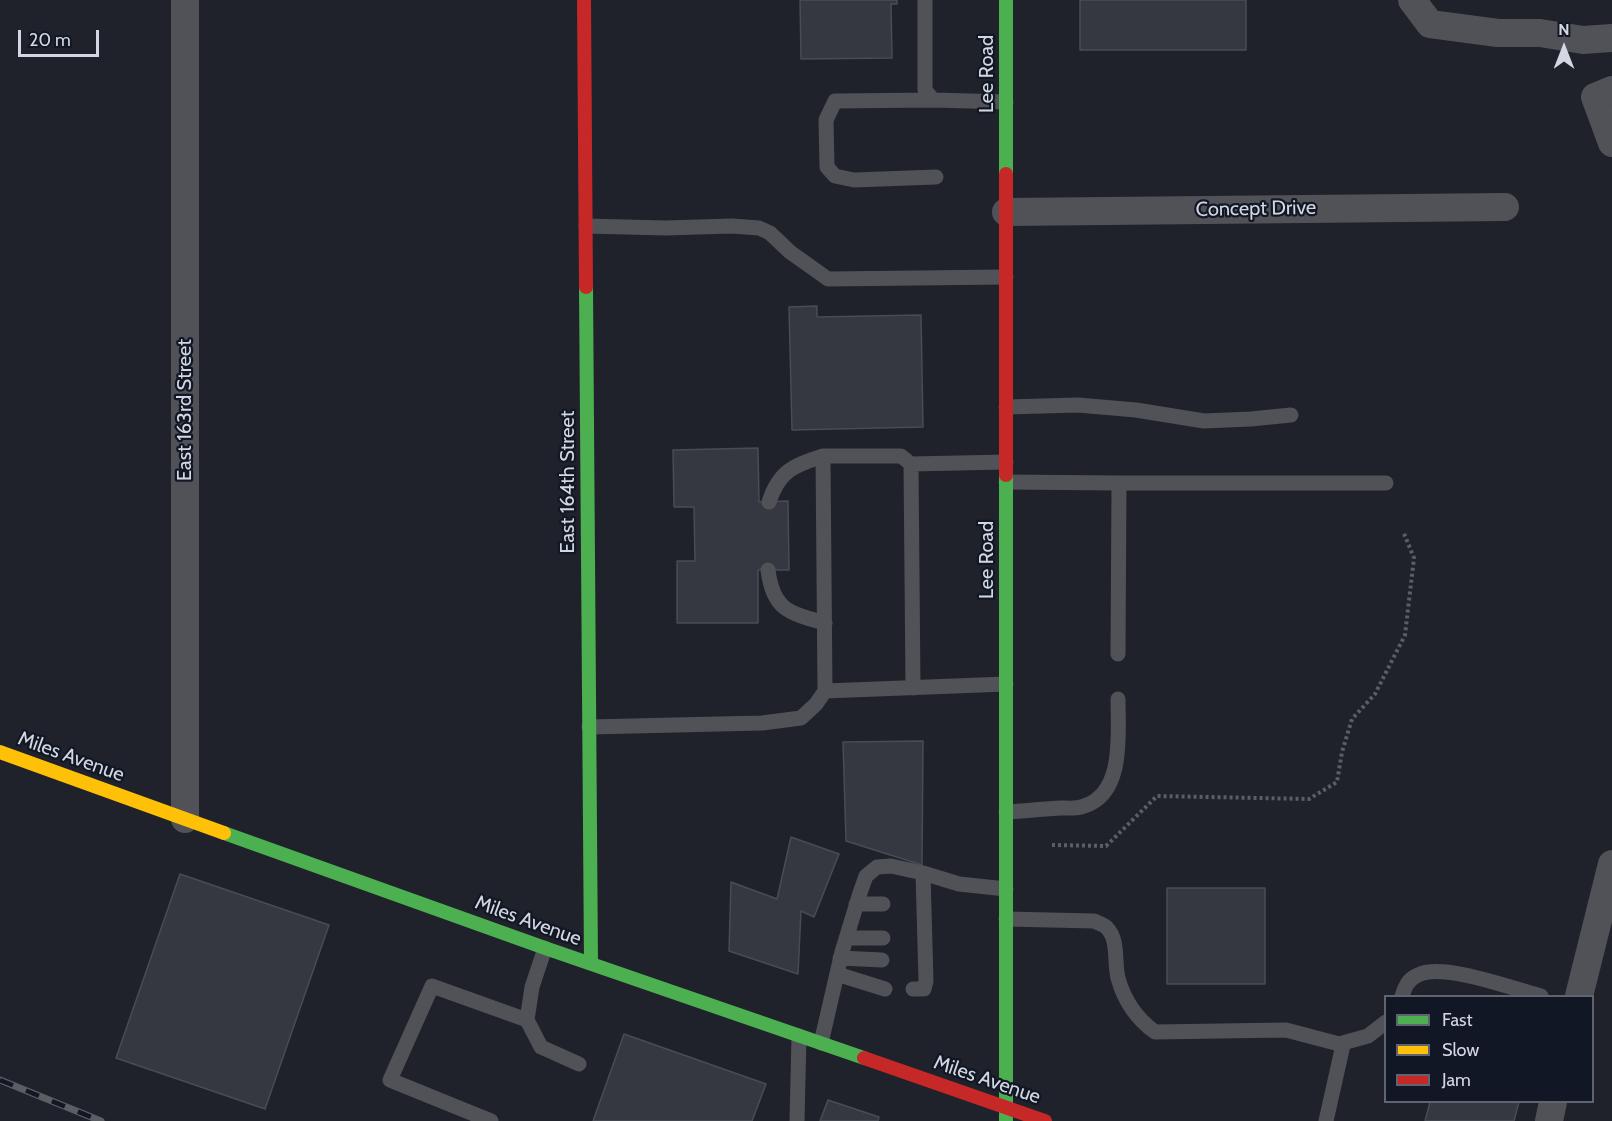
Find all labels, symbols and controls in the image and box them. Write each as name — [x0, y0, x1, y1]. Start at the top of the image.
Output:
scale bar — [21, 18, 102, 56]
north arrow — [1534, 18, 1594, 78]
text: N — [1558, 20, 1570, 39]
text: 20 m — [29, 29, 71, 51]
street label: Lee Road — [975, 35, 999, 113]
street label: Concept Drive — [1196, 196, 1316, 222]
street label: East 163rd Street — [173, 339, 197, 481]
street label: East 164th Street — [556, 410, 580, 554]
street label: Lee Road — [975, 521, 999, 599]
street label: Miles Avenue — [15, 727, 127, 787]
street label: Miles Avenue — [472, 891, 584, 951]
legend — [1384, 995, 1594, 1103]
text: Fast — [1442, 1009, 1473, 1031]
text: Slow — [1442, 1039, 1479, 1061]
street label: Miles Avenue — [930, 1051, 1044, 1109]
text: Jam — [1442, 1069, 1471, 1091]

